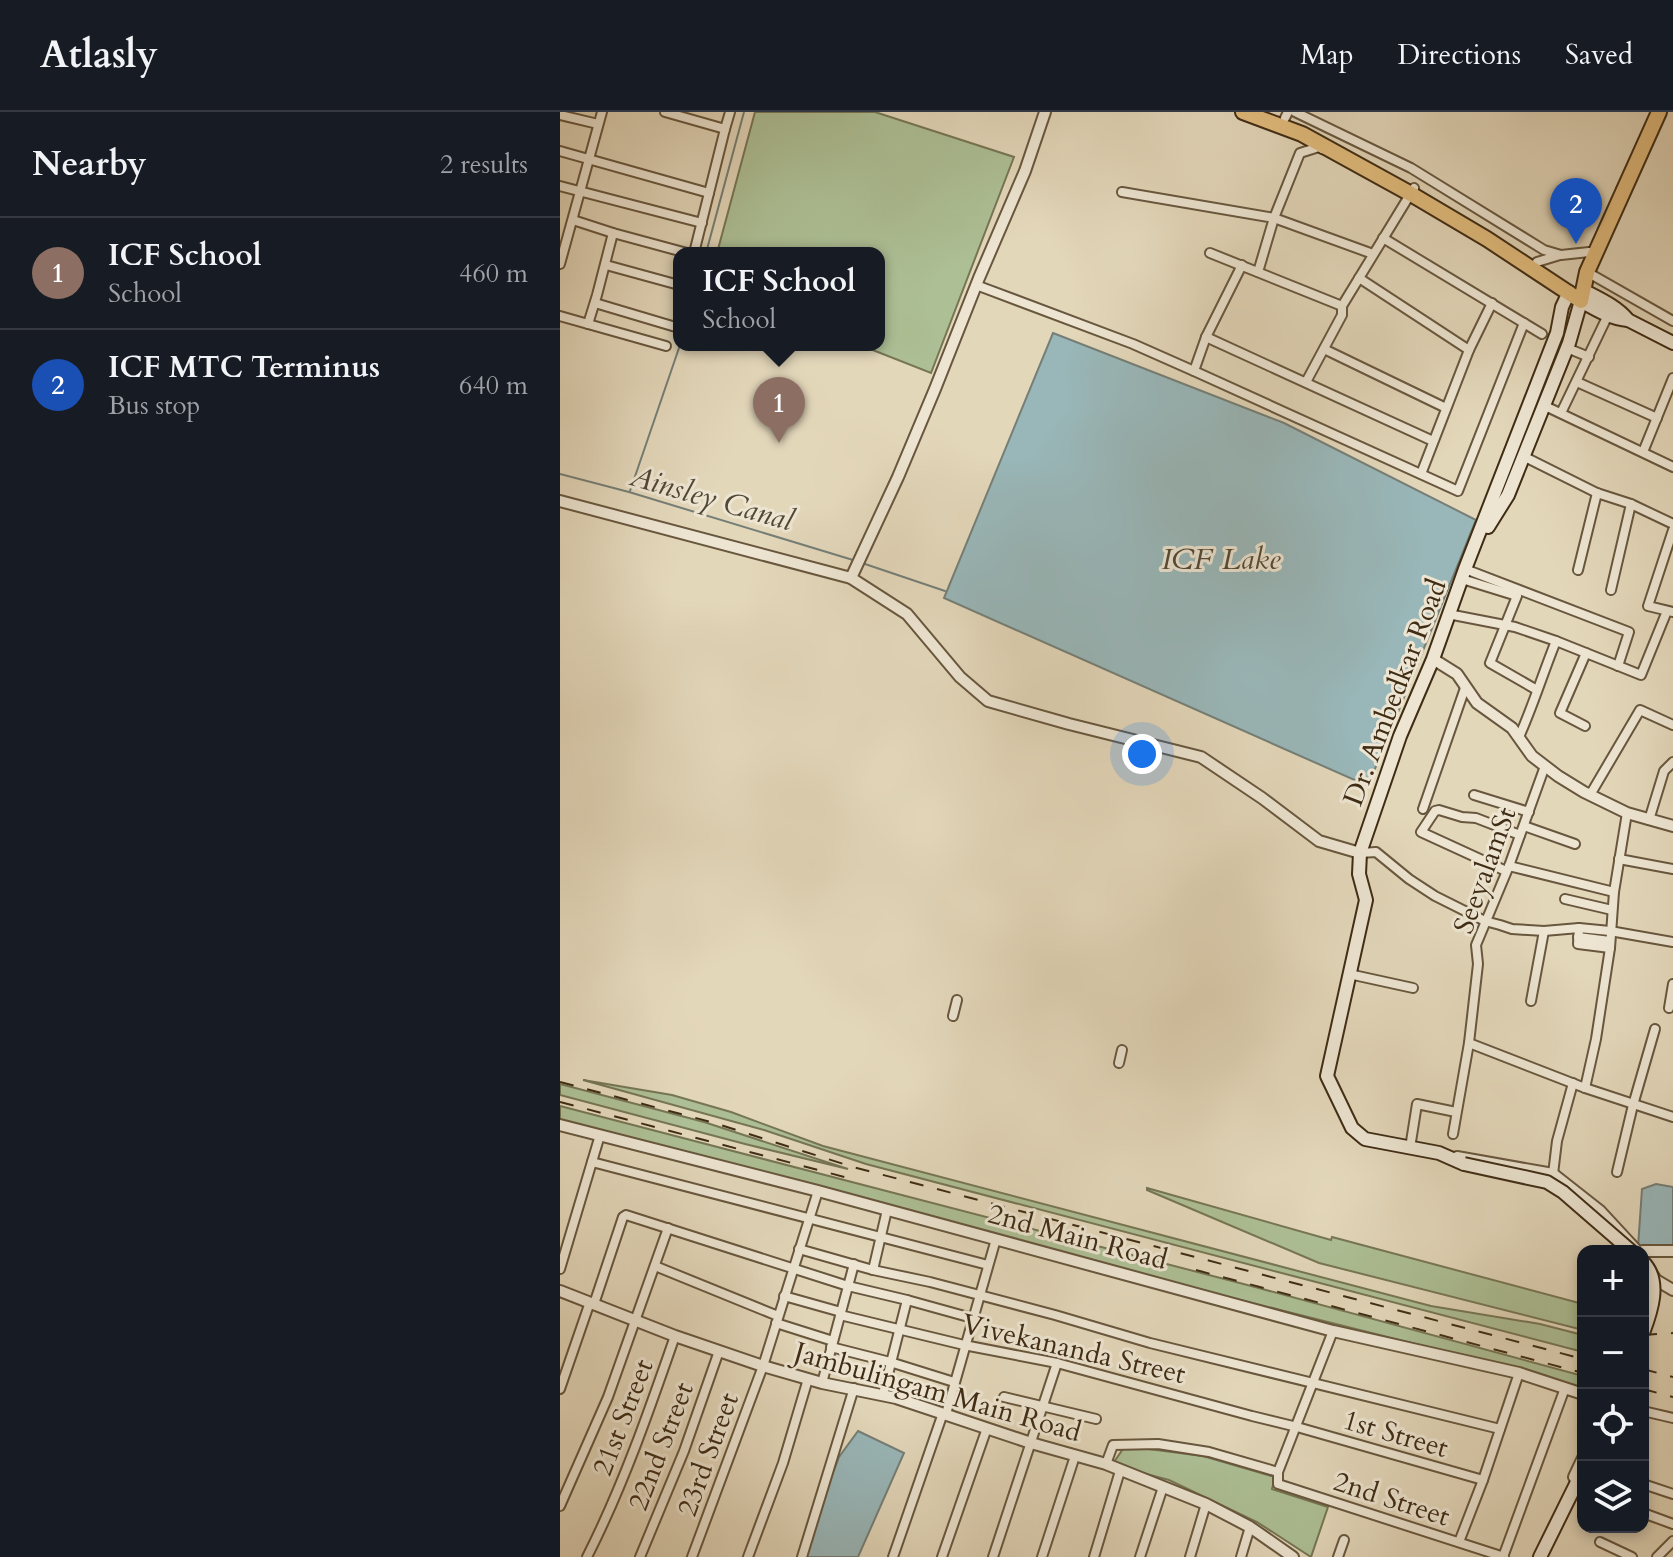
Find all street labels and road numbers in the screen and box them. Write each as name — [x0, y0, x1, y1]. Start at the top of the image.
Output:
street label: Dr. Ambedkar Road — [1334, 573, 1456, 811]
street label: SeeyalamSt — [1444, 802, 1525, 939]
street label: 2nd Main Road — [984, 1195, 1172, 1279]
street label: Vivekananda Street — [958, 1305, 1189, 1393]
street label: Jambulingam Main Road — [786, 1332, 1086, 1451]
street label: 21st Street — [583, 1354, 663, 1481]
street label: 22nd Street — [619, 1377, 703, 1516]
street label: 23rd Street — [668, 1387, 748, 1521]
street label: 1st Street — [1339, 1401, 1453, 1467]
street label: 2nd Street — [1329, 1462, 1455, 1536]

